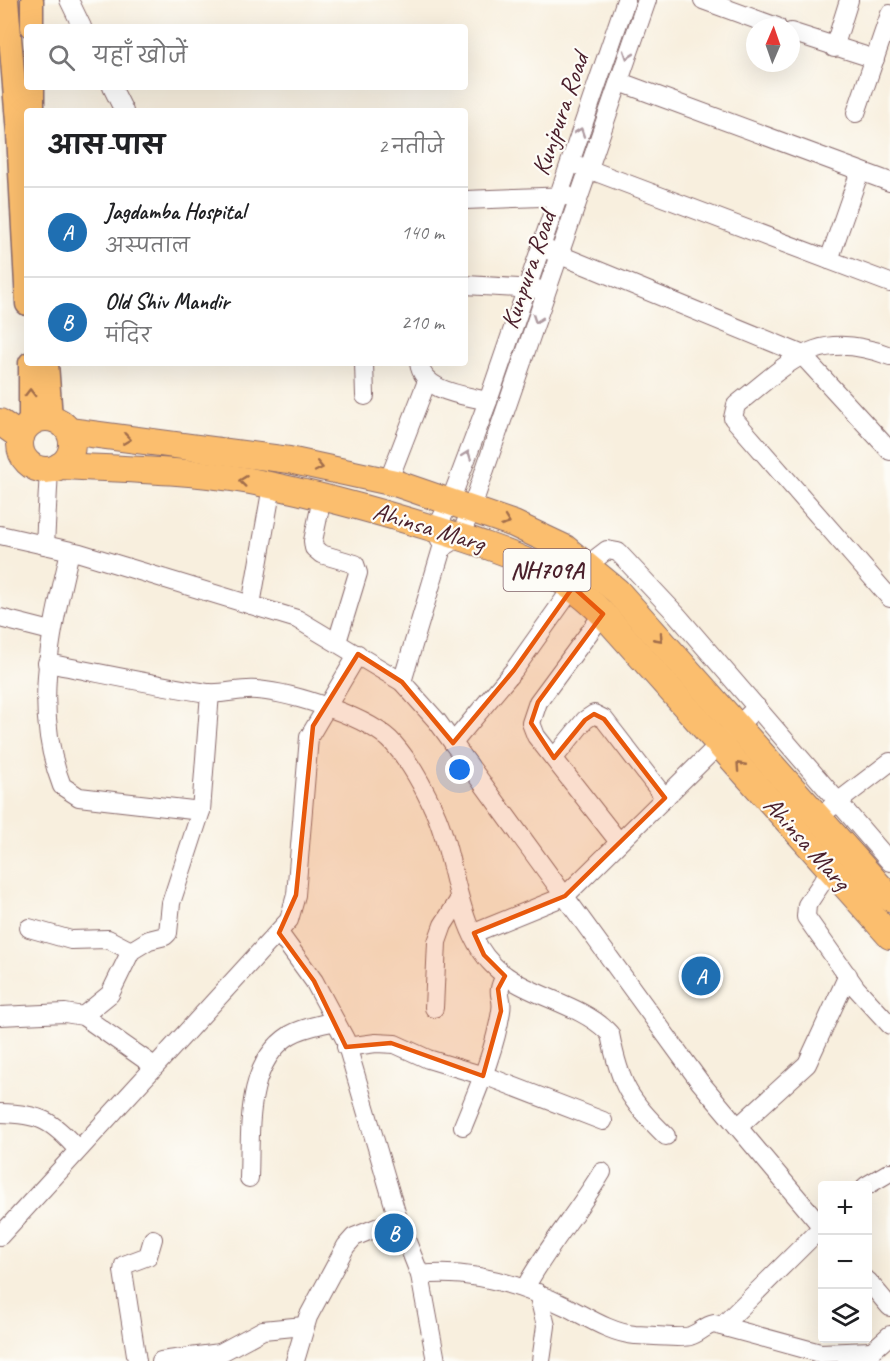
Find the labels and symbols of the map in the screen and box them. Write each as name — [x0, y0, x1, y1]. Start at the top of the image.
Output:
north arrow — [746, 18, 800, 72]
street label: Kunjpura Road — [524, 45, 598, 180]
one-way arrow — [623, 49, 636, 60]
one-way arrow — [573, 127, 586, 138]
street label: Kunpura Road — [493, 203, 565, 333]
one-way arrow — [532, 313, 545, 324]
one-way arrow — [24, 388, 36, 397]
one-way arrow — [122, 432, 131, 444]
one-way arrow — [460, 450, 473, 461]
one-way arrow — [314, 460, 324, 473]
one-way arrow — [238, 475, 247, 488]
street label: Ahinsa Marg — [369, 494, 491, 560]
one-way arrow — [500, 514, 511, 527]
road number: NH709A — [504, 549, 590, 591]
one-way arrow — [652, 632, 663, 642]
your location — [445, 755, 474, 784]
one-way arrow — [736, 762, 747, 773]
street label: Ahinsa Marg — [756, 789, 859, 898]
pin: A — [682, 954, 720, 998]
pin: B — [374, 1210, 414, 1256]

